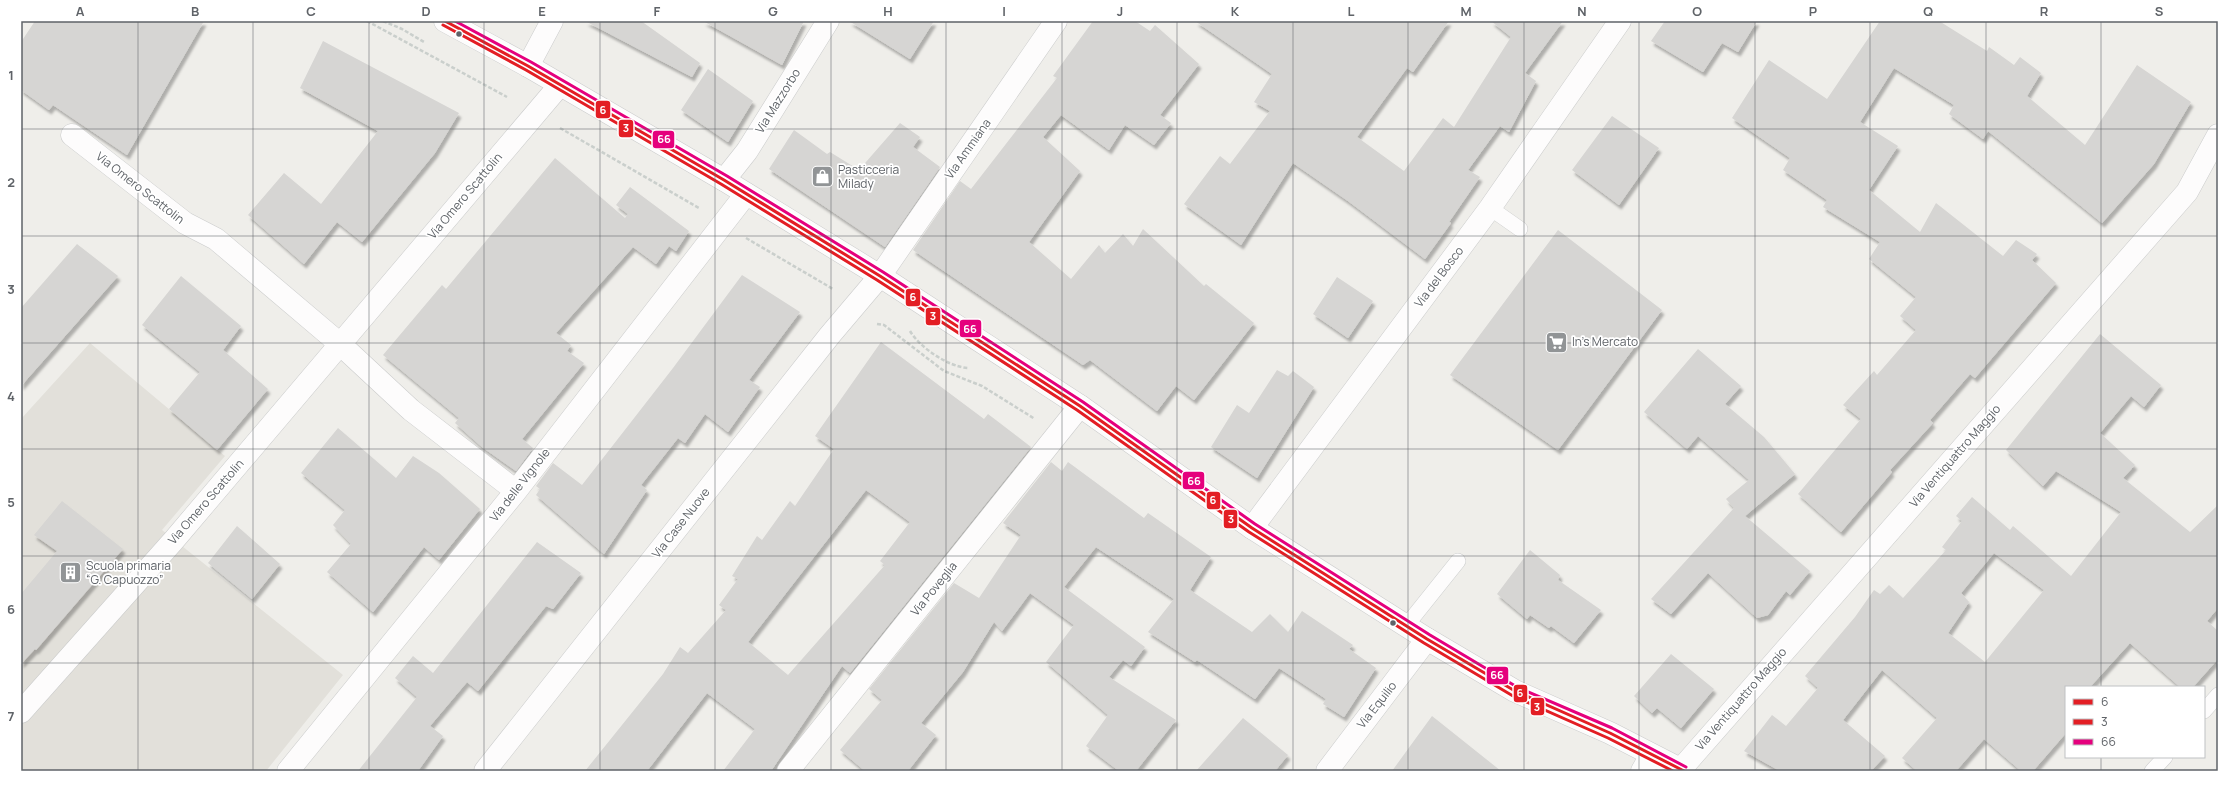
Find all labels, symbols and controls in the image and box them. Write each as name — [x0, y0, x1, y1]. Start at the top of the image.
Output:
text: A — [76, 2, 85, 20]
text: B — [191, 2, 199, 20]
text: C — [306, 2, 316, 20]
text: D — [421, 2, 431, 20]
text: E — [538, 2, 546, 20]
text: F — [654, 2, 661, 20]
text: G — [768, 2, 778, 20]
text: H — [883, 2, 893, 20]
text: I — [1002, 2, 1006, 20]
text: J — [1117, 2, 1123, 20]
text: K — [1231, 2, 1240, 20]
text: L — [1348, 2, 1355, 20]
text: M — [1460, 2, 1472, 20]
text: N — [1577, 2, 1587, 20]
text: O — [1692, 2, 1702, 20]
text: P — [1809, 2, 1817, 20]
text: Q — [1923, 2, 1933, 20]
text: R — [2040, 2, 2049, 20]
text: S — [2155, 2, 2164, 20]
unlabelled marker — [454, 29, 464, 39]
street label: Via Mazzorbo — [751, 65, 804, 136]
text: 1 — [8, 66, 14, 84]
line badge: 6 — [595, 100, 611, 119]
text: 6 — [600, 102, 607, 117]
street label: Via Ammiana — [941, 115, 995, 182]
line badge: 3 — [618, 119, 634, 138]
text: 3 — [623, 120, 629, 135]
line badge: 66 — [652, 130, 675, 149]
text: 66 — [657, 131, 671, 146]
street label: Via Omero Scattolin — [93, 148, 188, 227]
street label: Via Omero Scattolin — [423, 149, 506, 242]
place label: Pasticceria Milady — [838, 161, 899, 192]
shop icon: Pasticceria Milady — [809, 164, 835, 190]
text: 2 — [7, 173, 15, 191]
street label: Via del Bosco — [1410, 243, 1467, 311]
text: 3 — [7, 280, 15, 298]
line badge: 6 — [905, 288, 921, 307]
text: 6 — [910, 289, 917, 304]
line badge: 3 — [925, 307, 941, 326]
text: 3 — [930, 308, 936, 323]
line badge: 66 — [959, 319, 982, 338]
text: 66 — [963, 321, 977, 336]
supermarket icon: In's Mercato — [1543, 329, 1569, 355]
place label: In's Mercato — [1572, 333, 1638, 350]
text: 4 — [7, 387, 15, 405]
street label: Via Ventiquattro Maggio — [1905, 401, 2004, 511]
street label: Via delle Vignole — [486, 444, 554, 525]
street label: Via Omero Scattolin — [164, 455, 247, 548]
line badge: 66 — [1182, 471, 1205, 490]
text: 66 — [1187, 473, 1201, 488]
street label: Via Case Nuove — [648, 484, 713, 561]
line badge: 6 — [1206, 491, 1221, 510]
text: 6 — [1210, 492, 1217, 507]
text: 5 — [7, 493, 15, 511]
line badge: 3 — [1223, 509, 1238, 529]
text: 3 — [1228, 511, 1234, 526]
place label: Scuola primaria “G. Capuozzo” — [86, 557, 171, 588]
street label: Via Poveglia — [906, 558, 961, 619]
building icon: Scuola primaria “G. Capuozzo” — [58, 560, 84, 586]
text: 6 — [7, 600, 15, 618]
unlabelled marker — [1388, 618, 1398, 628]
street label: Via Ventiquattro Maggio — [1691, 644, 1790, 754]
line badge: 66 — [1486, 666, 1509, 685]
text: 66 — [1490, 667, 1504, 682]
street label: Via Equilio — [1353, 678, 1400, 732]
line badge: 6 — [1513, 684, 1528, 703]
text: 6 — [1517, 685, 1524, 700]
legend — [2065, 686, 2205, 758]
text: 6 — [2101, 693, 2108, 710]
line badge: 3 — [1530, 697, 1545, 716]
text: 3 — [1534, 699, 1540, 714]
text: 7 — [8, 707, 15, 725]
text: 3 — [2101, 713, 2108, 730]
text: 66 — [2101, 733, 2116, 750]

